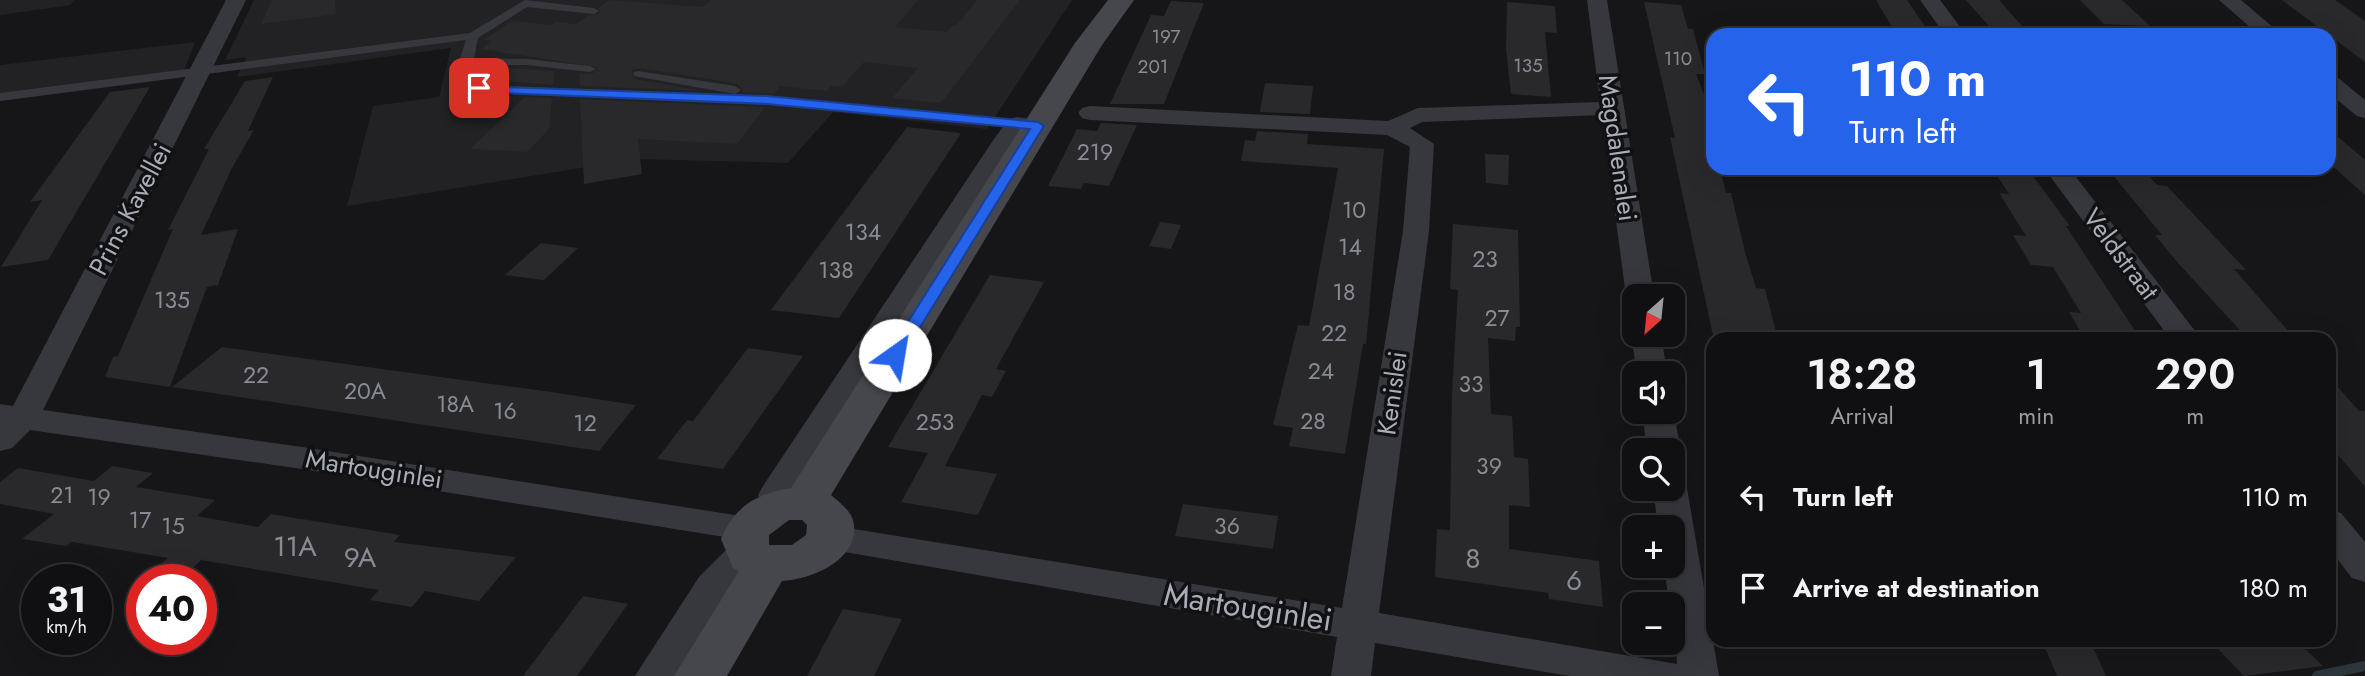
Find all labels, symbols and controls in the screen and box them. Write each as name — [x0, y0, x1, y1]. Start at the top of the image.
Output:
house number: 197 — [1152, 23, 1180, 50]
text: 110 m — [1849, 44, 1986, 114]
house number: 110 — [1664, 45, 1692, 72]
house number: 135 — [1513, 52, 1543, 79]
house number: 201 — [1138, 53, 1168, 80]
icon: left — [1734, 56, 1825, 147]
pin — [449, 58, 509, 118]
icon: arrive — [460, 69, 498, 107]
street label: Magdalenalei — [1589, 72, 1647, 224]
text: Turn left — [1849, 109, 1956, 155]
house number: 219 — [1077, 135, 1113, 169]
street label: Prins Kavellei — [79, 136, 181, 282]
house number: 10 — [1342, 193, 1366, 227]
street label: Veldstraat — [2074, 200, 2169, 308]
house number: 134 — [845, 215, 881, 249]
house number: 14 — [1338, 230, 1362, 264]
house number: 23 — [1472, 242, 1498, 276]
house number: 138 — [818, 253, 854, 287]
house number: 18 — [1333, 275, 1355, 309]
house number: 135 — [154, 283, 190, 317]
north arrow — [1622, 284, 1685, 346]
map controls — [1622, 284, 1685, 655]
house number: 27 — [1484, 301, 1510, 335]
house number: 22 — [1321, 316, 1347, 350]
position arrow — [858, 318, 932, 392]
text: 18:28 — [1807, 344, 1918, 405]
text: 1 — [2026, 344, 2047, 405]
text: 290 — [2155, 344, 2235, 405]
street label: Kenislei — [1367, 349, 1417, 437]
house number: 24 — [1308, 354, 1334, 388]
house number: 22 — [243, 358, 269, 392]
button: sound — [1622, 361, 1685, 424]
house number: 33 — [1458, 367, 1484, 401]
house number: 20A — [344, 374, 387, 408]
house number: 18A — [436, 387, 475, 421]
house number: 16 — [493, 394, 517, 428]
text: Arrival — [1830, 399, 1894, 433]
text: min — [2018, 399, 2054, 433]
text: m — [2186, 399, 2204, 433]
house number: 28 — [1300, 404, 1326, 438]
house number: 253 — [916, 405, 954, 439]
house number: 12 — [573, 406, 597, 440]
button: search — [1622, 438, 1685, 501]
street label: Martouginlei — [303, 439, 445, 499]
house number: 39 — [1476, 449, 1502, 483]
house number: 21 — [50, 478, 74, 512]
icon: left — [1734, 478, 1772, 516]
text: Turn left — [1793, 478, 1893, 516]
text: 110 m — [2241, 478, 2308, 516]
house number: 19 — [87, 480, 111, 514]
house number: 17 — [129, 503, 151, 537]
house number: 15 — [161, 509, 185, 543]
house number: 36 — [1214, 509, 1240, 543]
button: + — [1622, 515, 1685, 578]
house number: 11A — [273, 526, 317, 567]
house number: 9A — [344, 537, 377, 578]
house number: 8 — [1465, 538, 1481, 579]
house number: 6 — [1566, 560, 1582, 601]
speed limit sign: 40 — [126, 564, 217, 655]
icon: arrive — [1734, 569, 1772, 607]
text: Arrive at destination — [1793, 569, 2040, 607]
text: 180 m — [2238, 569, 2308, 607]
street label: Martouginlei — [1161, 571, 1335, 643]
text: 31 — [47, 575, 86, 625]
button: − — [1622, 592, 1685, 655]
text: km/h — [46, 614, 87, 640]

